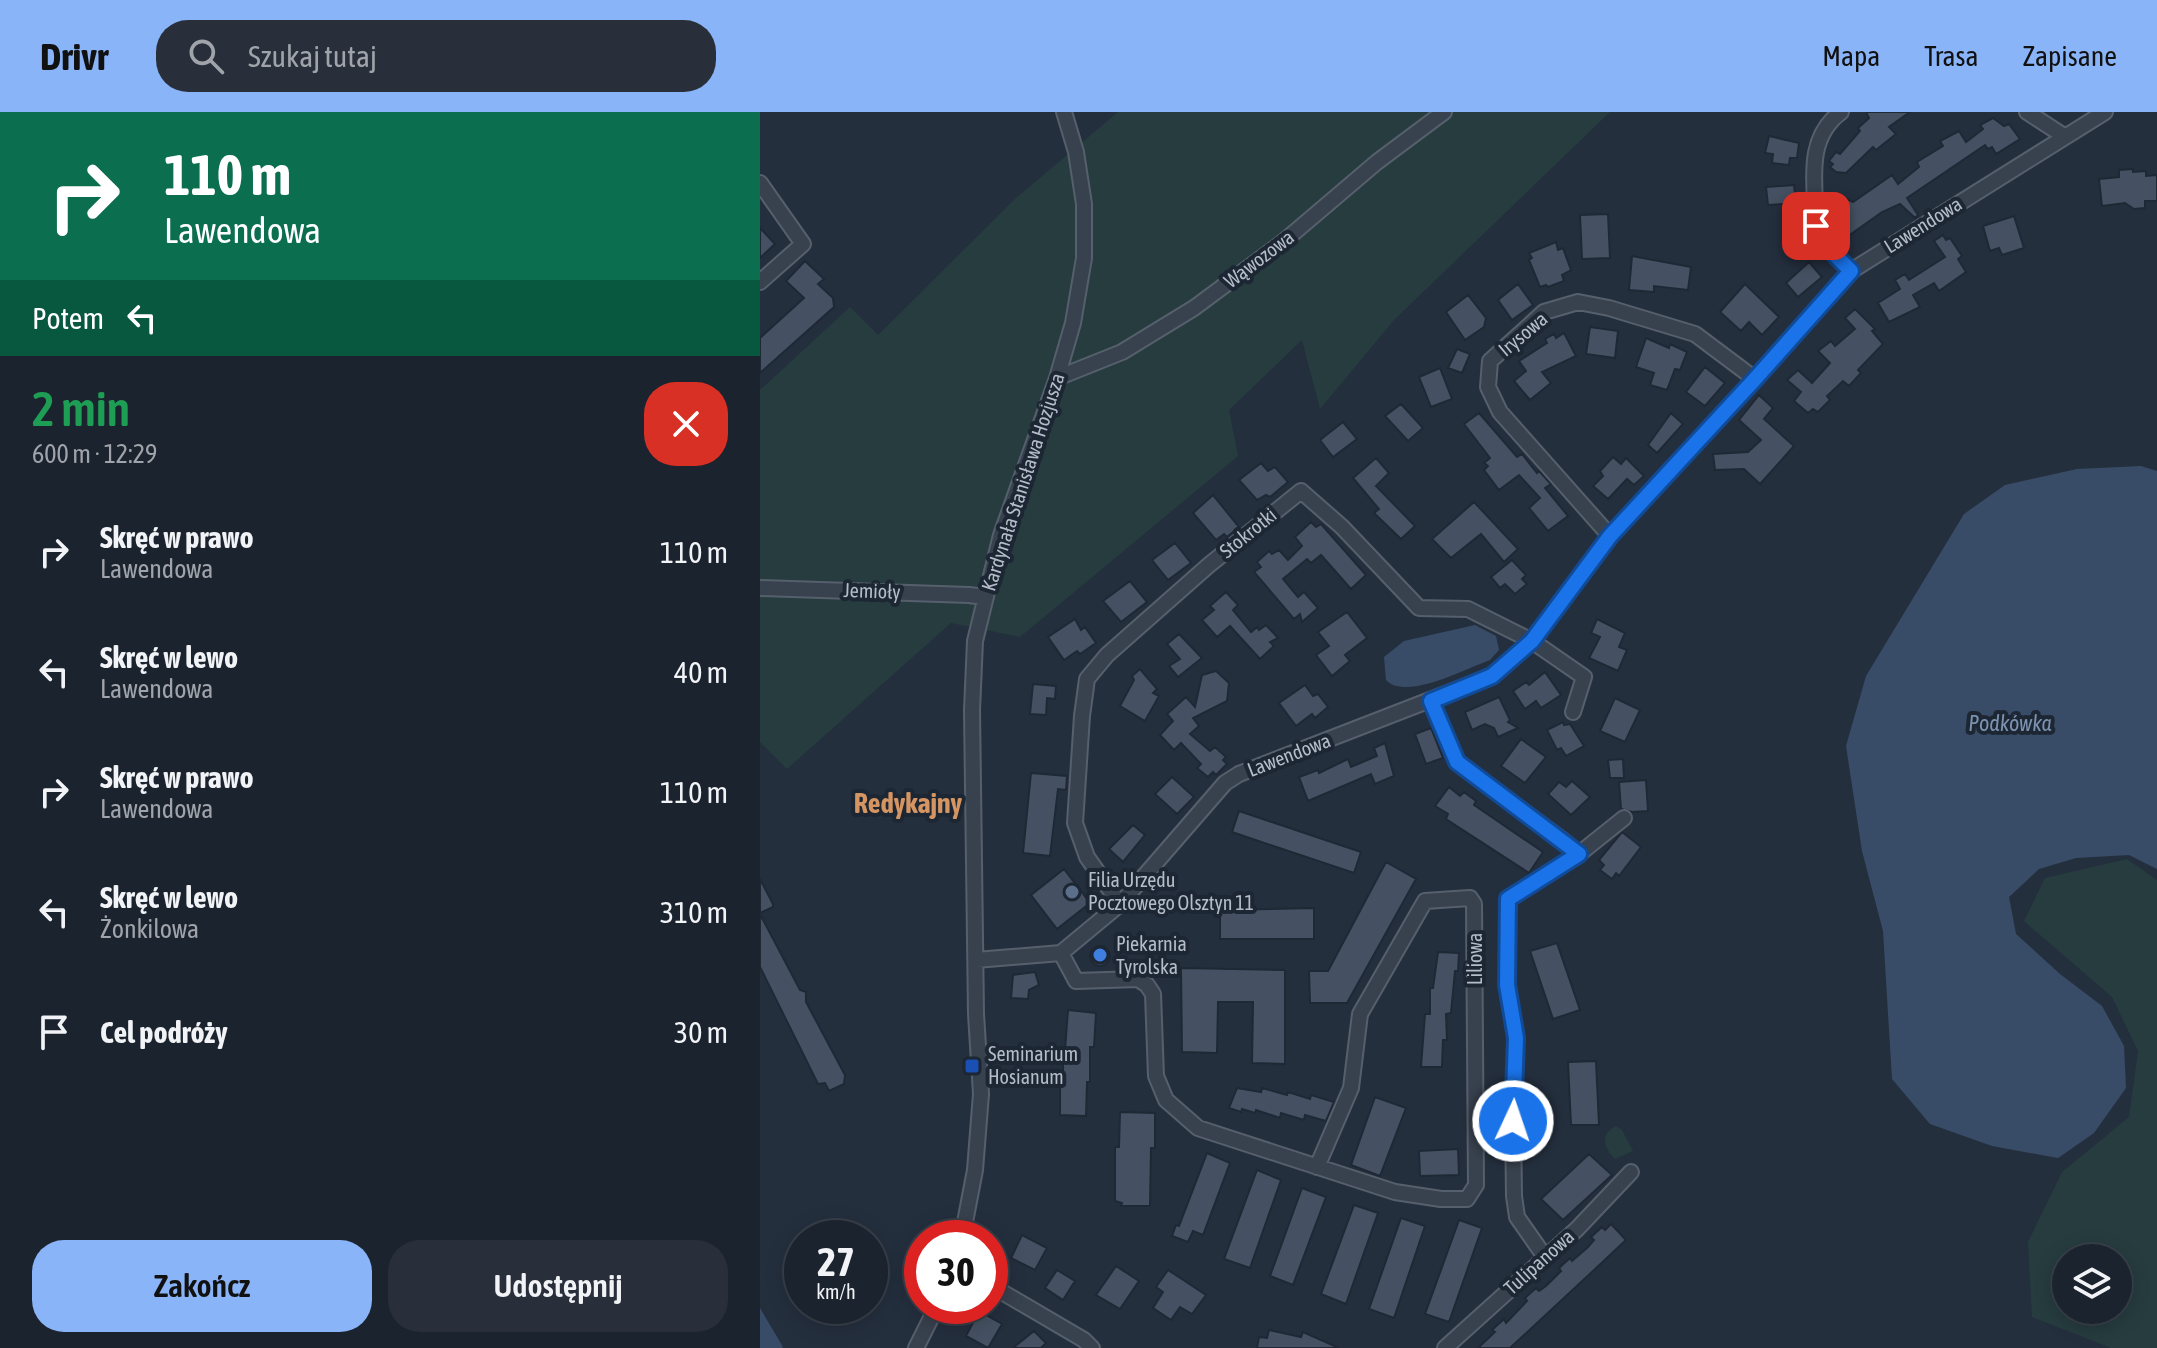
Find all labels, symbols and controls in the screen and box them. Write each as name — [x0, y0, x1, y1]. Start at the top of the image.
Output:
search box — [156, 20, 716, 92]
icon: search — [184, 34, 228, 78]
text: Drivr — [40, 35, 108, 78]
text: Szukaj tutaj — [248, 39, 377, 73]
text: Mapa — [1822, 40, 1880, 72]
text: Trasa — [1924, 40, 1978, 72]
text: Zapisane — [2022, 40, 2117, 72]
text: 110 m — [164, 143, 291, 207]
icon: right — [32, 144, 136, 248]
pin — [1782, 192, 1850, 260]
street label: Lawendowa — [1880, 192, 1966, 257]
icon: arrive — [1794, 204, 1838, 248]
text: Lawendowa — [164, 209, 321, 251]
street label: Wąwozowa — [1219, 225, 1298, 292]
icon: left — [120, 296, 164, 340]
text: Potem — [32, 301, 104, 335]
street label: Irysowa — [1494, 307, 1552, 361]
street label: Kardynała Stanisława Hozjusza — [976, 370, 1069, 594]
text: 2 min — [32, 381, 130, 436]
button: close — [644, 382, 728, 466]
text: 600 m · 12:29 — [32, 439, 157, 469]
street label: Stokrotki — [1215, 503, 1281, 562]
text: Skręć w prawo — [100, 520, 253, 554]
icon: right — [32, 530, 76, 574]
text: 110 m — [660, 535, 728, 569]
text: Lawendowa — [100, 554, 213, 584]
street label: Jemioły — [843, 578, 901, 603]
text: Skręć w lewo — [100, 640, 238, 674]
icon: left — [32, 650, 76, 694]
text: 40 m — [674, 655, 728, 689]
text: Lawendowa — [100, 674, 213, 704]
water label: Podkówka — [1968, 710, 2052, 736]
street label: Lawendowa — [1244, 728, 1334, 781]
text: Skręć w prawo — [100, 760, 253, 794]
icon: right — [32, 770, 76, 814]
text: 110 m — [660, 775, 728, 809]
district label: Redykajny — [854, 787, 963, 819]
text: Lawendowa — [100, 794, 213, 824]
place label: Filia Urzędu Pocztowego Olsztyn 11 — [1088, 868, 1254, 914]
text: Skręć w lewo — [100, 880, 238, 914]
marker: Filia Urzędu Pocztowego Olsztyn 11 — [1063, 883, 1081, 901]
icon: left — [32, 890, 76, 934]
text: 310 m — [660, 895, 728, 929]
text: Żonkilowa — [100, 914, 199, 944]
place label: Piekarnia Tyrolska — [1116, 932, 1187, 978]
street label: Liliowa — [1463, 933, 1486, 985]
marker: Piekarnia Tyrolska — [1091, 946, 1109, 964]
icon: arrive — [32, 1010, 76, 1054]
text: Cel podróży — [100, 1015, 228, 1049]
text: 30 m — [674, 1015, 728, 1049]
place label: Seminarium Hosianum — [988, 1042, 1078, 1088]
marker: Seminarium Hosianum — [963, 1057, 981, 1075]
position arrow — [1471, 1079, 1555, 1163]
speed limit sign: 30 — [904, 1220, 1008, 1324]
street label: Tulipanowa — [1499, 1224, 1578, 1299]
text: 27 — [817, 1239, 855, 1284]
button: Zakończ — [32, 1240, 372, 1332]
button: Udostępnij — [388, 1240, 728, 1332]
map controls — [2052, 1244, 2132, 1324]
button: layers — [2052, 1244, 2132, 1324]
text: km/h — [816, 1280, 856, 1303]

